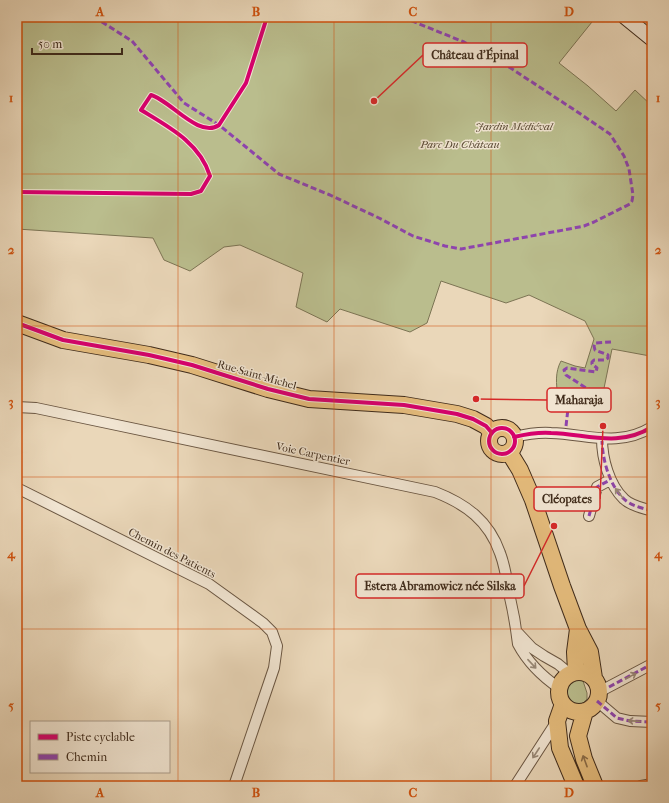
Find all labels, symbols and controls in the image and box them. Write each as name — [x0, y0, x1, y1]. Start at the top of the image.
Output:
text: A — [95, 4, 105, 19]
text: B — [252, 4, 261, 19]
text: C — [409, 4, 418, 19]
text: D — [564, 4, 574, 19]
scale bar — [32, 30, 122, 56]
text: 50 m — [38, 37, 62, 51]
callout: Château d'Épinal — [423, 43, 527, 67]
text: Château d'Épinal — [431, 47, 520, 63]
text: 1 — [9, 90, 14, 105]
text: 1 — [656, 90, 661, 105]
park label: Jardin Médiéval — [476, 120, 554, 133]
park label: Parc Du Château — [419, 138, 500, 151]
text: 2 — [8, 242, 15, 257]
text: 2 — [655, 242, 662, 257]
street label: Rue Saint-Michel — [216, 358, 298, 392]
callout: Maharaja — [547, 388, 611, 412]
text: Maharaja — [554, 393, 603, 407]
text: 3 — [8, 394, 14, 410]
text: 3 — [655, 394, 661, 410]
street label: Voie Carpentier — [274, 440, 352, 468]
callout: Cléopates — [534, 487, 600, 511]
one-way arrow — [614, 487, 623, 498]
text: Cléopates — [542, 492, 593, 507]
street label: Chemin des Patients — [126, 525, 218, 581]
text: 4 — [6, 546, 16, 562]
text: 4 — [653, 546, 663, 562]
callout: Estera Abramowicz née Silska — [356, 574, 524, 598]
text: Estera Abramowicz née Silska — [364, 579, 516, 593]
one-way arrow — [528, 658, 537, 669]
one-way arrow — [624, 672, 636, 679]
text: 5 — [8, 698, 14, 713]
text: 5 — [655, 698, 661, 713]
one-way arrow — [628, 717, 641, 725]
legend — [30, 721, 170, 773]
text: Piste cyclable — [66, 730, 135, 744]
one-way arrow — [532, 747, 540, 758]
text: Chemin — [66, 750, 107, 764]
one-way arrow — [581, 756, 589, 768]
text: A — [95, 785, 105, 800]
text: B — [252, 785, 261, 800]
text: C — [409, 785, 418, 800]
text: D — [564, 785, 574, 800]

